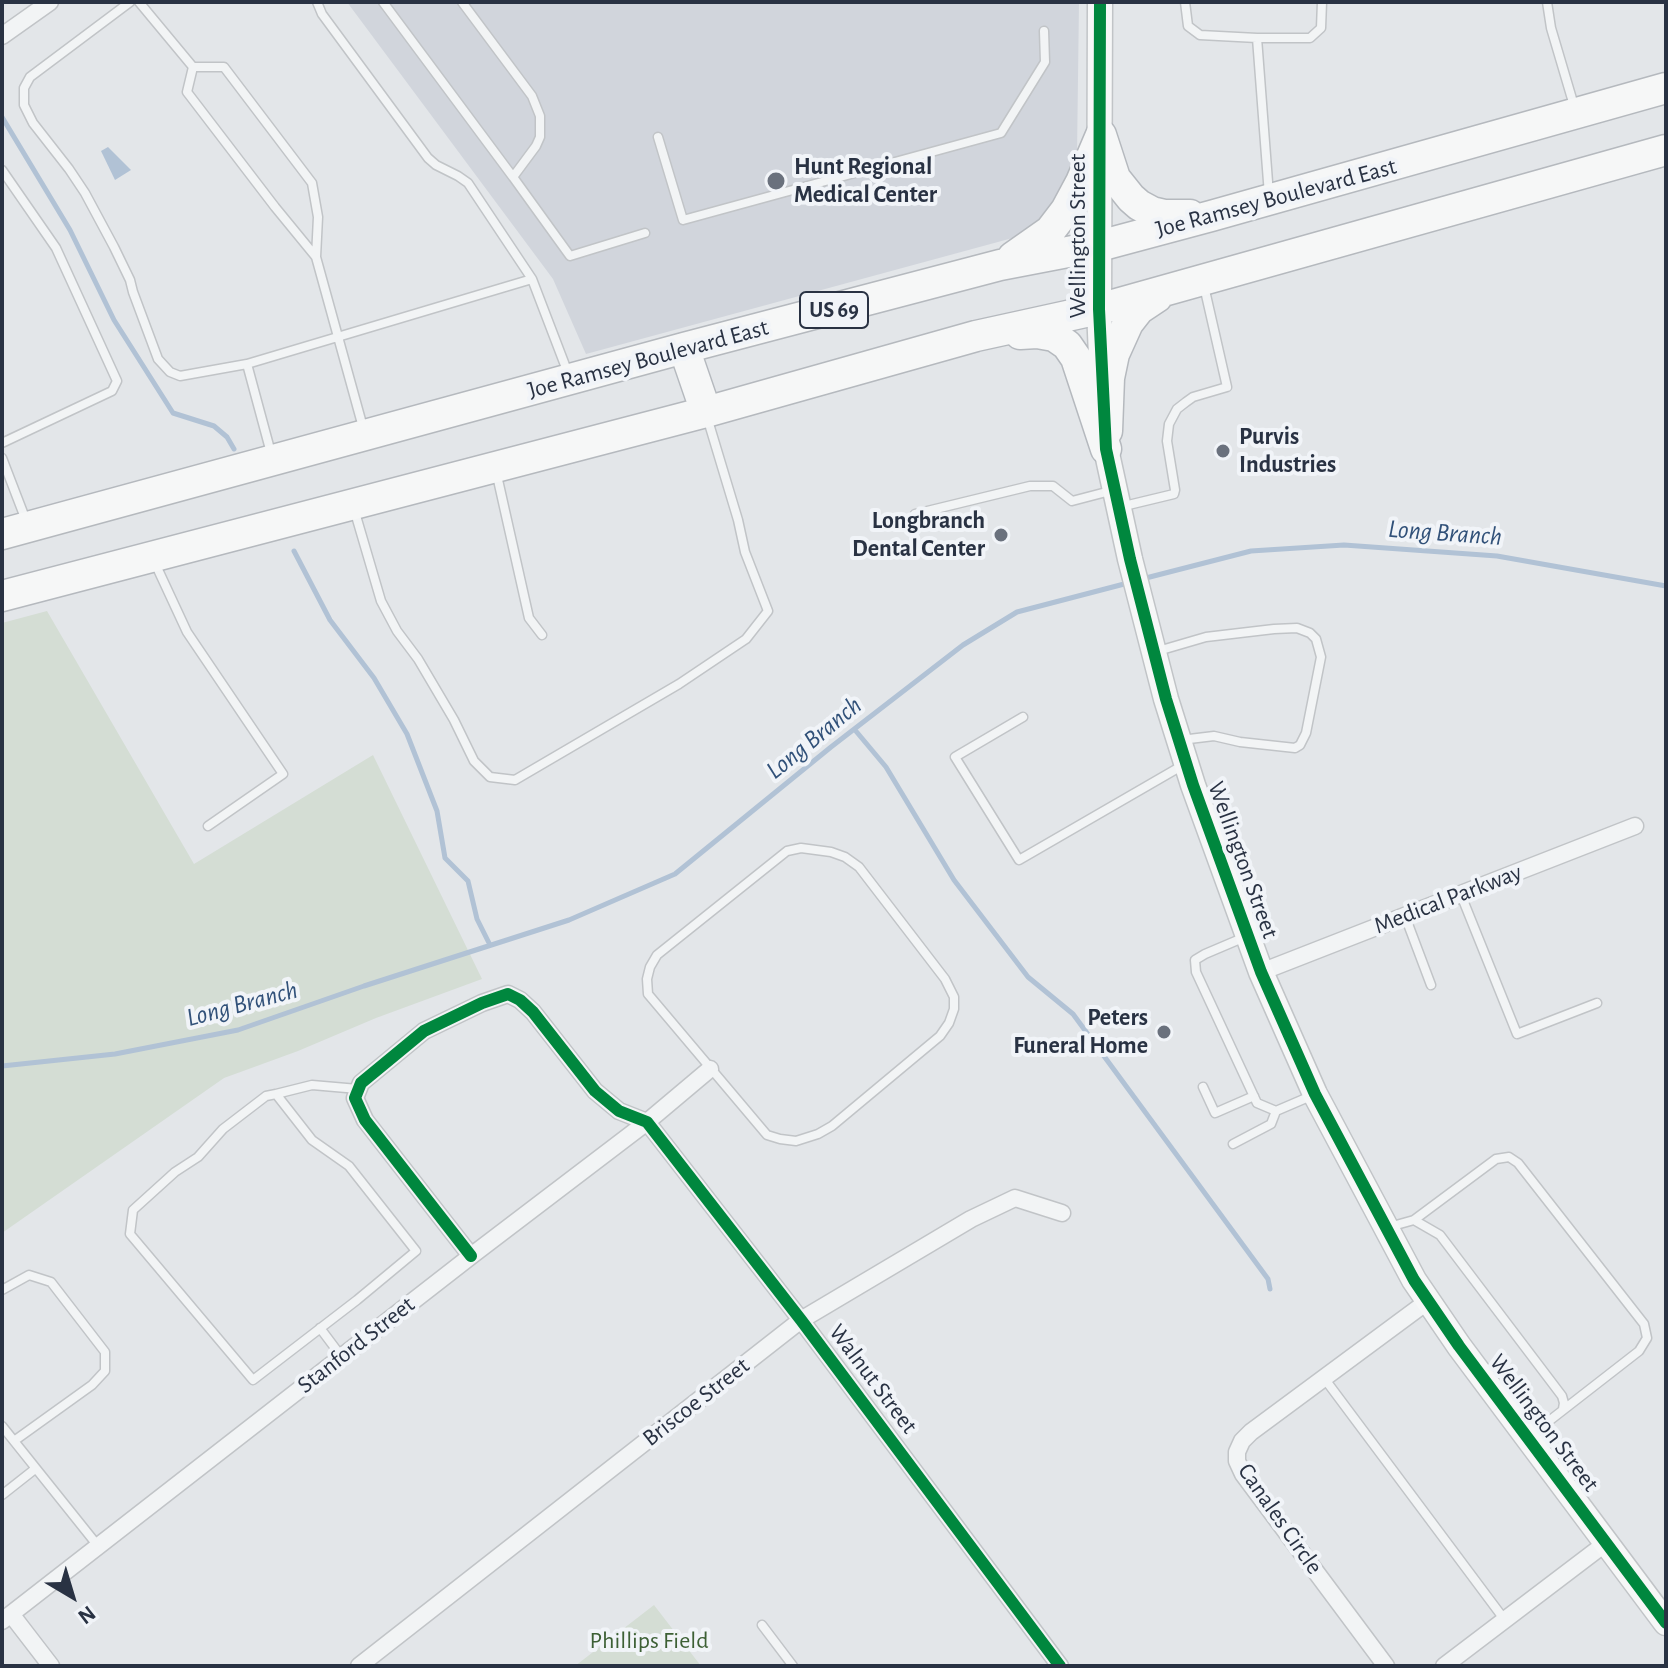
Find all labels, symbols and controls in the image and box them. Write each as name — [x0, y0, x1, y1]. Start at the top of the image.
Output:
street label: Joe Ramsey Boulevard East — [1153, 152, 1399, 244]
place label: Hunt Regional Medical Center — [794, 153, 937, 209]
street label: Wellington Street — [1064, 154, 1092, 318]
marker: Hunt Regional Medical Center — [765, 170, 787, 192]
road number: US 69 — [800, 292, 868, 328]
street label: Joe Ramsey Boulevard East — [525, 313, 771, 405]
place label: Purvis Industries — [1239, 423, 1336, 479]
marker: Purvis Industries — [1214, 442, 1232, 460]
place label: Longbranch Dental Center — [852, 507, 985, 563]
water label: Long Branch — [1387, 513, 1503, 553]
marker: Longbranch Dental Center — [992, 526, 1010, 544]
water label: Long Branch — [760, 690, 868, 786]
street label: Wellington Street — [1201, 778, 1285, 942]
street label: Medical Parkway — [1370, 858, 1526, 940]
water label: Long Branch — [183, 974, 301, 1034]
place label: Peters Funeral Home — [1013, 1004, 1148, 1060]
marker: Peters Funeral Home — [1155, 1023, 1173, 1041]
street label: Stanford Street — [292, 1290, 420, 1400]
street label: Walnut Street — [822, 1318, 924, 1440]
street label: Wellington Street — [1483, 1348, 1605, 1498]
street label: Briscoe Street — [637, 1351, 755, 1453]
street label: Canales Circle — [1231, 1458, 1329, 1580]
north arrow — [32, 1556, 112, 1636]
text: N — [74, 1602, 100, 1628]
park label: Phillips Field — [589, 1627, 709, 1655]

